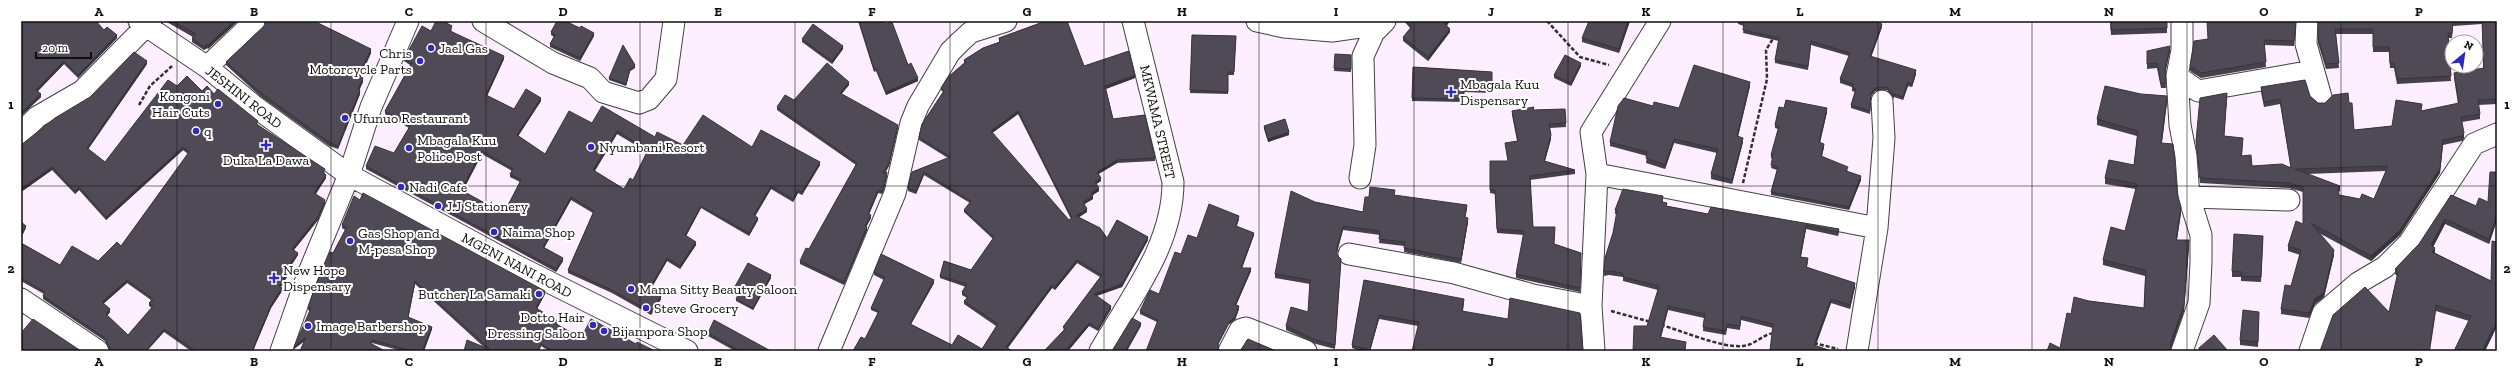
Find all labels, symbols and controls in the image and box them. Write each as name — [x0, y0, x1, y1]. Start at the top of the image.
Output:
text: A — [95, 4, 104, 19]
text: B — [250, 4, 258, 19]
text: C — [405, 4, 413, 19]
text: D — [558, 4, 568, 19]
text: E — [714, 4, 722, 19]
text: F — [868, 4, 876, 19]
text: G — [1023, 4, 1032, 19]
text: H — [1177, 4, 1187, 19]
text: I — [1334, 4, 1339, 19]
text: J — [1488, 4, 1494, 19]
text: K — [1642, 4, 1651, 19]
text: L — [1796, 4, 1804, 19]
text: M — [1949, 4, 1961, 19]
text: N — [2104, 4, 2114, 19]
text: O — [2259, 4, 2269, 19]
text: P — [2415, 4, 2423, 19]
scale bar — [36, 34, 91, 60]
north arrow — [2444, 34, 2484, 74]
text: N — [2462, 38, 2476, 54]
place label: Jael Gas — [439, 40, 488, 57]
text: 20 m — [42, 41, 69, 55]
marker: Jael Gas — [426, 43, 436, 53]
place label: Chris Motorcycle Parts — [309, 45, 412, 78]
marker: Chris Motorcycle Parts — [415, 56, 425, 66]
street label: JESHINI ROAD — [202, 62, 285, 133]
street label: MKWAMA STREET — [1136, 63, 1179, 181]
place label: Mbagala Kuu Dispensary — [1460, 76, 1539, 109]
marker: Mbagala Kuu Dispensary — [1445, 86, 1457, 98]
place label: Kongoni Hair Cuts — [152, 88, 210, 121]
text: 1 — [8, 97, 14, 112]
text: 1 — [2504, 97, 2510, 112]
marker: Kongoni Hair Cuts — [213, 99, 223, 109]
place label: Ufunuo Restaurant — [353, 110, 469, 127]
marker: Ufunuo Restaurant — [340, 113, 350, 123]
place label: q — [204, 123, 212, 140]
marker: q — [191, 126, 201, 136]
place label: Mbagala Kuu Police Post — [417, 132, 496, 165]
place label: Nyumbani Resort — [599, 139, 706, 156]
marker: Duka La Dawa — [261, 140, 271, 150]
marker: Nyumbani Resort — [586, 142, 596, 152]
marker: Mbagala Kuu Police Post — [404, 143, 414, 153]
place label: Duka La Dawa — [223, 152, 309, 169]
place label: Nadi Cafe — [409, 179, 468, 196]
marker: Nadi Cafe — [396, 182, 406, 192]
place label: J.J Stationery — [446, 198, 529, 215]
marker: J.J Stationery — [433, 201, 443, 211]
place label: Naima Shop — [502, 224, 575, 241]
place label: Gas Shop and M-pesa Shop — [358, 225, 440, 258]
marker: Naima Shop — [489, 227, 499, 237]
street label: MGENI NANI ROAD — [459, 229, 575, 302]
marker: Gas Shop and M-pesa Shop — [345, 236, 355, 246]
text: 2 — [8, 261, 15, 276]
text: 2 — [2504, 261, 2511, 276]
place label: New Hope Dispensary — [283, 262, 352, 295]
marker: New Hope Dispensary — [268, 272, 280, 284]
place label: Mama Sitty Beauty Saloon — [639, 281, 797, 298]
marker: Mama Sitty Beauty Saloon — [626, 284, 636, 294]
place label: Butcher La Samaki — [418, 286, 531, 303]
marker: Butcher La Samaki — [534, 289, 544, 299]
place label: Steve Grocery — [654, 300, 739, 317]
marker: Steve Grocery — [641, 303, 651, 313]
place label: Dotto Hair Dressing Saloon — [487, 309, 585, 342]
place label: Image Barbershop — [316, 318, 427, 335]
marker: Dotto Hair Dressing Saloon — [588, 320, 598, 330]
marker: Image Barbershop — [303, 321, 313, 331]
place label: Bijampora Shop — [612, 323, 708, 340]
marker: Bijampora Shop — [599, 326, 609, 336]
text: A — [95, 354, 104, 369]
text: B — [250, 354, 258, 369]
text: C — [405, 354, 413, 369]
text: D — [558, 354, 568, 369]
text: E — [714, 354, 722, 369]
text: F — [868, 354, 876, 369]
text: G — [1023, 354, 1032, 369]
text: H — [1177, 354, 1187, 369]
text: I — [1334, 354, 1339, 369]
text: J — [1488, 354, 1494, 369]
text: K — [1642, 354, 1651, 369]
text: L — [1796, 354, 1804, 369]
text: M — [1949, 354, 1961, 369]
text: N — [2104, 354, 2114, 369]
text: O — [2259, 354, 2269, 369]
text: P — [2415, 354, 2423, 369]

